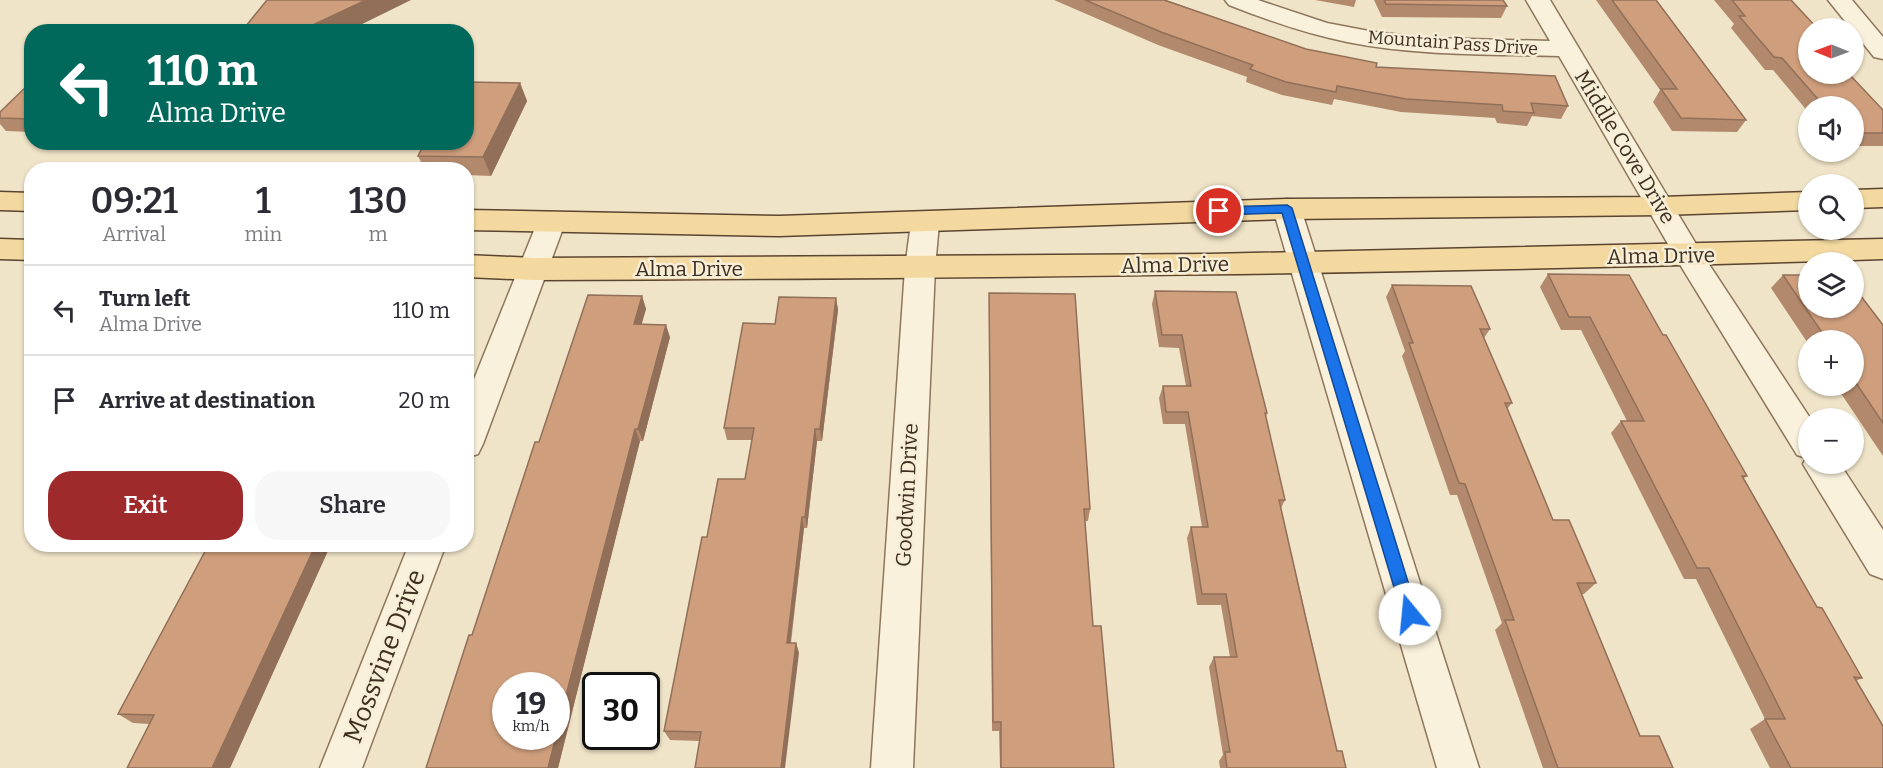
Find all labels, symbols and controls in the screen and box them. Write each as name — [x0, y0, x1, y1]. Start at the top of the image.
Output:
north arrow — [1798, 18, 1864, 84]
map controls — [1798, 18, 1864, 474]
street label: Mountain Pass Drive — [1367, 26, 1539, 60]
text: 110 m — [147, 46, 258, 96]
icon: left — [48, 48, 126, 126]
street label: Middle Cove Drive — [1569, 66, 1681, 228]
button: sound — [1798, 96, 1864, 162]
text: Alma Drive — [147, 97, 286, 129]
button: search — [1798, 174, 1864, 240]
text: 09:21 — [90, 179, 178, 223]
text: 1 — [256, 179, 271, 223]
text: 130 — [349, 179, 408, 223]
pin — [1193, 185, 1244, 236]
icon: arrive — [1202, 194, 1235, 227]
text: Arrival — [103, 222, 166, 246]
text: min — [245, 222, 282, 246]
text: m — [369, 222, 388, 246]
street label: Alma Drive — [1607, 242, 1715, 270]
street label: Alma Drive — [1121, 251, 1229, 279]
button: layers — [1798, 252, 1864, 318]
street label: Alma Drive — [635, 256, 743, 282]
text: Turn left — [99, 285, 191, 312]
icon: left — [48, 294, 81, 327]
text: 110 m — [393, 297, 450, 324]
text: Alma Drive — [99, 312, 202, 336]
button: + — [1798, 330, 1864, 396]
icon: arrive — [48, 384, 81, 417]
text: Arrive at destination — [99, 387, 315, 414]
text: 20 m — [399, 387, 450, 414]
button: − — [1798, 408, 1864, 474]
street label: Goodwin Drive — [890, 423, 924, 567]
button: Exit — [48, 471, 243, 540]
button: Share — [255, 471, 450, 540]
street label: Mossvine Drive — [337, 565, 432, 747]
position arrow — [1378, 582, 1442, 646]
speed limit sign: 30 — [582, 672, 660, 750]
text: 19 — [516, 686, 546, 722]
text: km/h — [512, 717, 550, 735]

